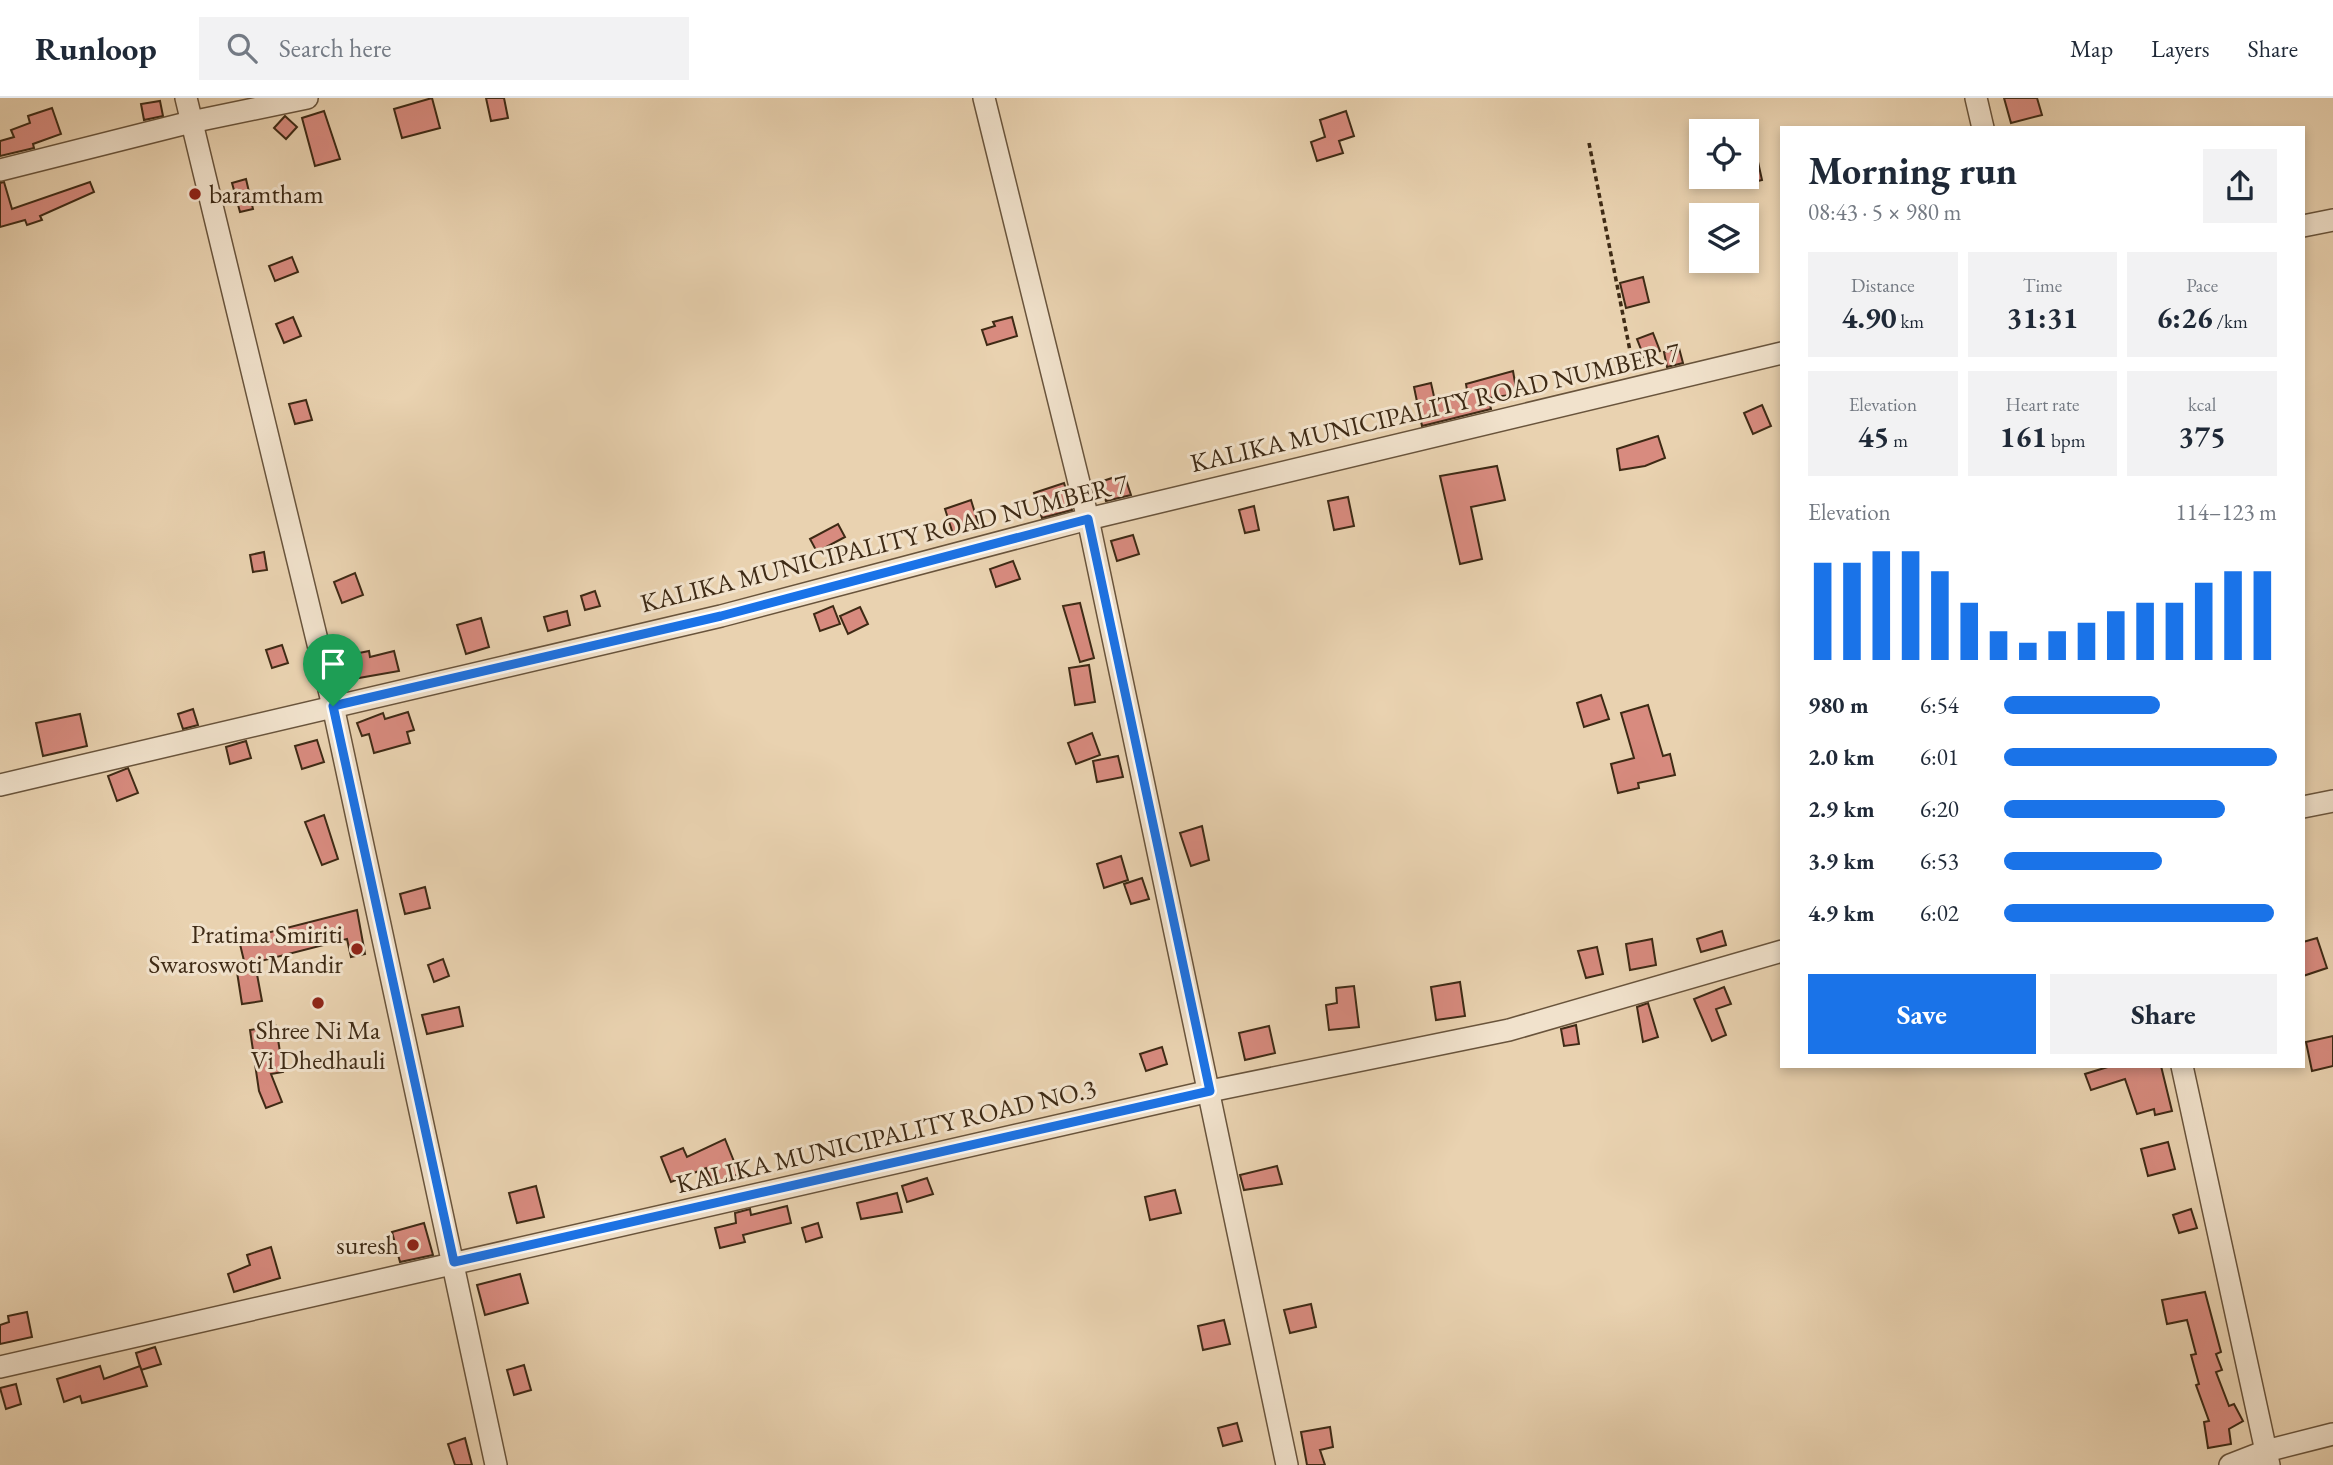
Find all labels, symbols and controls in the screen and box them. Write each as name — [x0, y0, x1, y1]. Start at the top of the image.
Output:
search box — [199, 17, 689, 80]
text: Runloop — [35, 27, 157, 70]
icon: search — [223, 29, 261, 67]
text: Search here — [279, 31, 391, 65]
text: Map — [2070, 33, 2113, 64]
text: Layers — [2151, 33, 2210, 64]
text: Share — [2248, 33, 2298, 64]
map controls — [1689, 119, 1759, 273]
button: locate — [1689, 119, 1759, 189]
text: Morning run — [1808, 146, 2017, 195]
button: share — [2203, 149, 2277, 223]
place label: baramtham — [209, 177, 324, 211]
marker: baramtham — [187, 186, 203, 202]
text: 08:43 · 5 × 980 m — [1808, 197, 1961, 227]
button: layers — [1689, 203, 1759, 273]
text: Distance — [1851, 273, 1915, 298]
text: Time — [2023, 273, 2062, 298]
text: Pace — [2186, 273, 2218, 298]
text: 4.90 — [1842, 298, 1897, 337]
text: 31:31 — [2007, 298, 2078, 337]
text: 6:26 — [2157, 298, 2213, 337]
text: km — [1897, 309, 1924, 334]
text: /km — [2213, 309, 2248, 334]
street label: KALIKA MUNICIPALITY ROAD NUMBER 7 — [1187, 334, 1684, 480]
text: Elevation — [1849, 392, 1917, 417]
text: Heart rate — [2006, 392, 2079, 417]
text: kcal — [2188, 392, 2216, 417]
text: 45 — [1858, 417, 1889, 456]
text: 161 — [2000, 417, 2047, 456]
text: 375 — [2178, 417, 2226, 456]
text: m — [1889, 428, 1908, 453]
text: bpm — [2047, 428, 2085, 453]
street label: KALIKA MUNICIPALITY ROAD NUMBER 7 — [637, 466, 1132, 620]
text: Elevation — [1808, 497, 1891, 527]
text: 114–123 m — [2176, 497, 2277, 527]
pin — [303, 634, 363, 706]
icon: arrive — [314, 645, 352, 683]
text: 980 m — [1808, 690, 1869, 720]
text: 6:54 — [1920, 690, 1959, 720]
text: 2.0 km — [1808, 742, 1875, 772]
text: 6:01 — [1920, 742, 1959, 772]
text: 2.9 km — [1808, 794, 1875, 824]
text: 6:20 — [1920, 794, 1959, 824]
text: 3.9 km — [1808, 846, 1875, 876]
text: 6:53 — [1920, 846, 1959, 876]
text: 4.9 km — [1808, 898, 1875, 928]
text: 6:02 — [1920, 898, 1959, 928]
place label: Pratima Smiriti Swaroswoti Mandir — [148, 917, 343, 981]
marker: Pratima Smiriti Swaroswoti Mandir — [349, 941, 365, 957]
button: Save — [1808, 974, 2036, 1054]
button: Share — [2050, 974, 2277, 1054]
marker: Shree Ni Ma Vi Dhedhauli — [310, 995, 326, 1011]
place label: Shree Ni Ma Vi Dhedhauli — [251, 1013, 385, 1077]
street label: KALIKA MUNICIPALITY ROAD NO.3 — [673, 1071, 1099, 1201]
place label: suresh — [336, 1228, 399, 1262]
marker: suresh — [405, 1237, 421, 1253]

